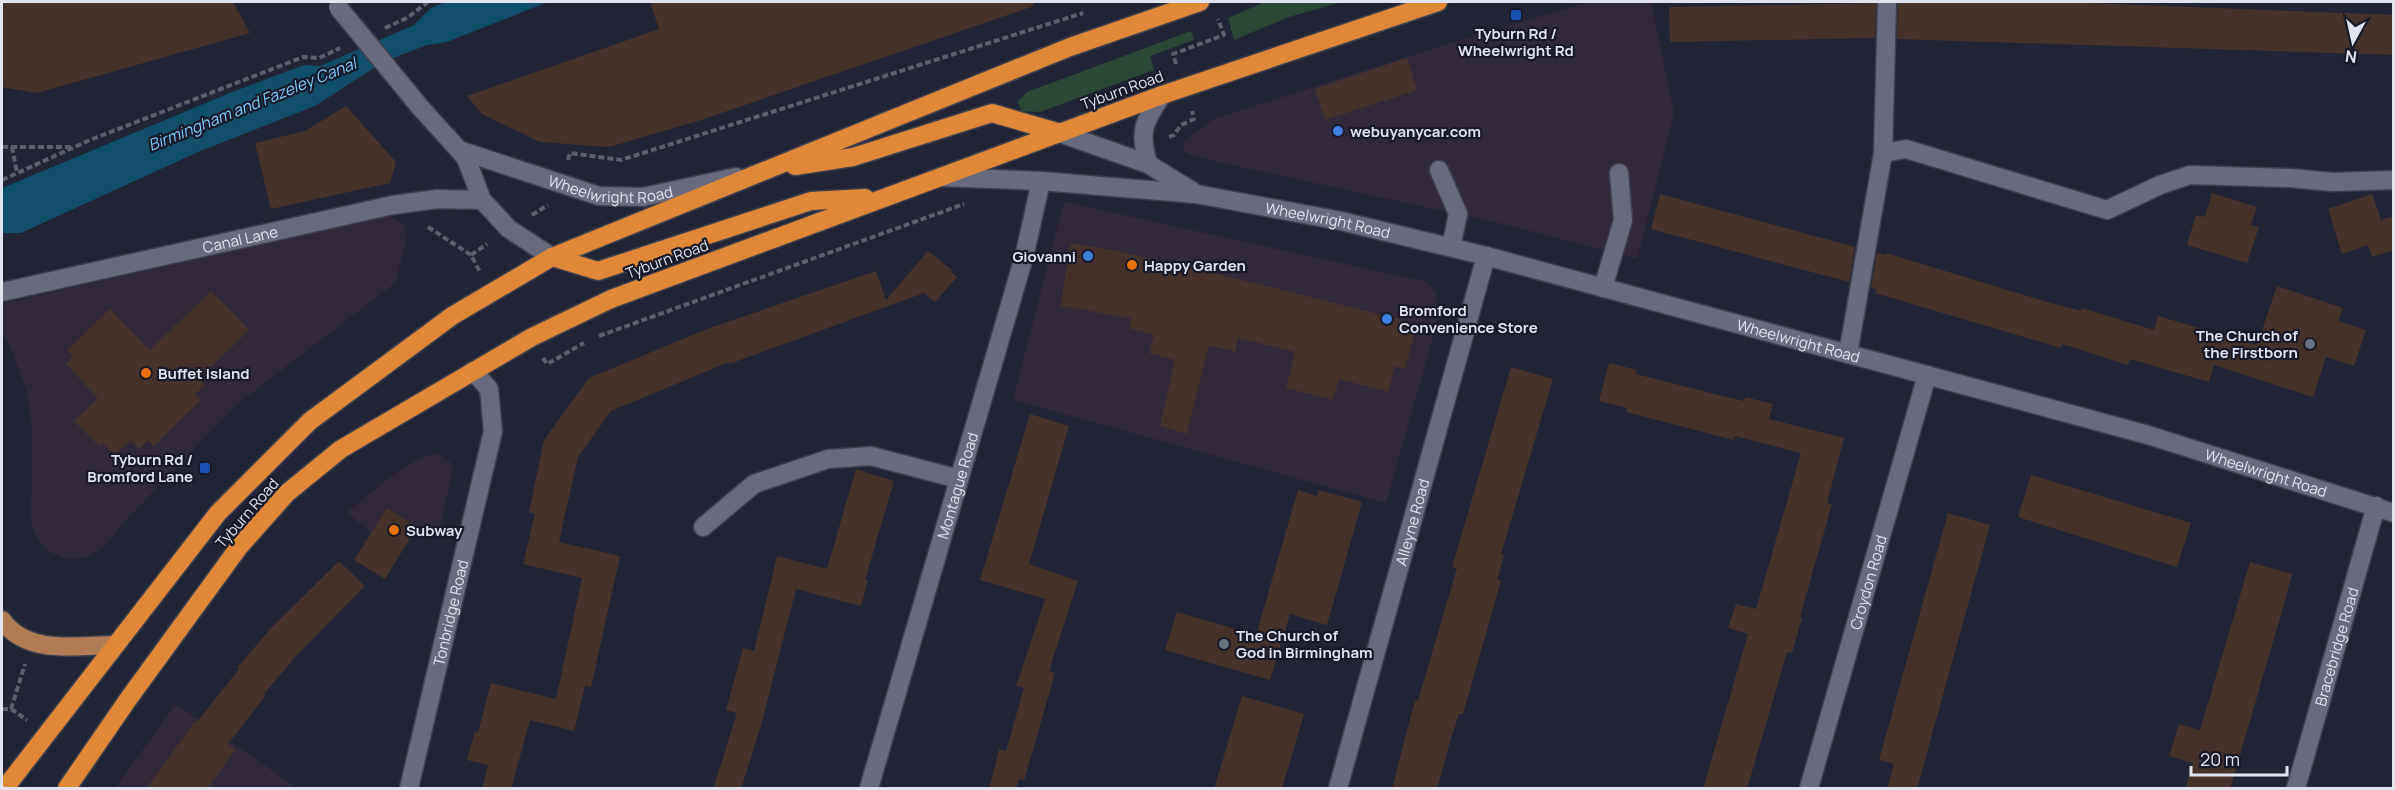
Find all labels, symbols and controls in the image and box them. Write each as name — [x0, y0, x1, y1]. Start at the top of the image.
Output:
marker: Tyburn Rd / Wheelwright Rd — [1509, 8, 1523, 22]
north arrow — [2323, 12, 2383, 72]
place label: Tyburn Rd / Wheelwright Rd — [1458, 23, 1574, 61]
text: N — [2344, 45, 2358, 69]
water label: Birmingham and Fazeley Canal — [145, 51, 361, 156]
street label: Tyburn Road — [1078, 65, 1166, 115]
place label: webuyanycar.com — [1350, 121, 1481, 142]
marker: webuyanycar.com — [1331, 124, 1345, 138]
street label: Wheelwright Road — [546, 170, 675, 208]
street label: Wheelwright Road — [1264, 197, 1392, 243]
street label: Canal Lane — [201, 220, 280, 258]
street label: Tyburn Road — [623, 234, 711, 284]
place label: Giovanni — [1012, 246, 1076, 267]
marker: Giovanni — [1081, 249, 1095, 263]
place label: Happy Garden — [1144, 255, 1246, 276]
marker: Happy Garden — [1125, 258, 1139, 272]
place label: Bromford Convenience Store — [1399, 300, 1538, 338]
marker: Bromford Convenience Store — [1380, 312, 1394, 326]
street label: Wheelwright Road — [1735, 314, 1862, 367]
place label: The Church of the Firstborn — [2196, 325, 2298, 363]
marker: The Church of the Firstborn — [2303, 337, 2317, 351]
place label: Buffet Island — [158, 363, 249, 384]
marker: Buffet Island — [139, 366, 153, 380]
street label: Montague Road — [932, 430, 983, 541]
street label: Wheelwright Road — [2202, 443, 2330, 502]
place label: Tyburn Rd / Bromford Lane — [87, 449, 193, 487]
marker: Tyburn Rd / Bromford Lane — [198, 461, 212, 475]
street label: Tyburn Road — [211, 473, 283, 553]
street label: Alleyne Road — [1390, 476, 1434, 568]
place label: Subway — [406, 520, 463, 541]
marker: Subway — [387, 523, 401, 537]
street label: Croydon Road — [1844, 532, 1891, 632]
street label: Tonbridge Road — [428, 558, 473, 668]
street label: Bracebridge Road — [2309, 585, 2363, 708]
place label: The Church of God in Birmingham — [1236, 625, 1373, 663]
marker: The Church of God in Birmingham — [1217, 637, 1231, 651]
scale bar — [2191, 739, 2287, 777]
text: 20 m — [2200, 747, 2240, 771]

